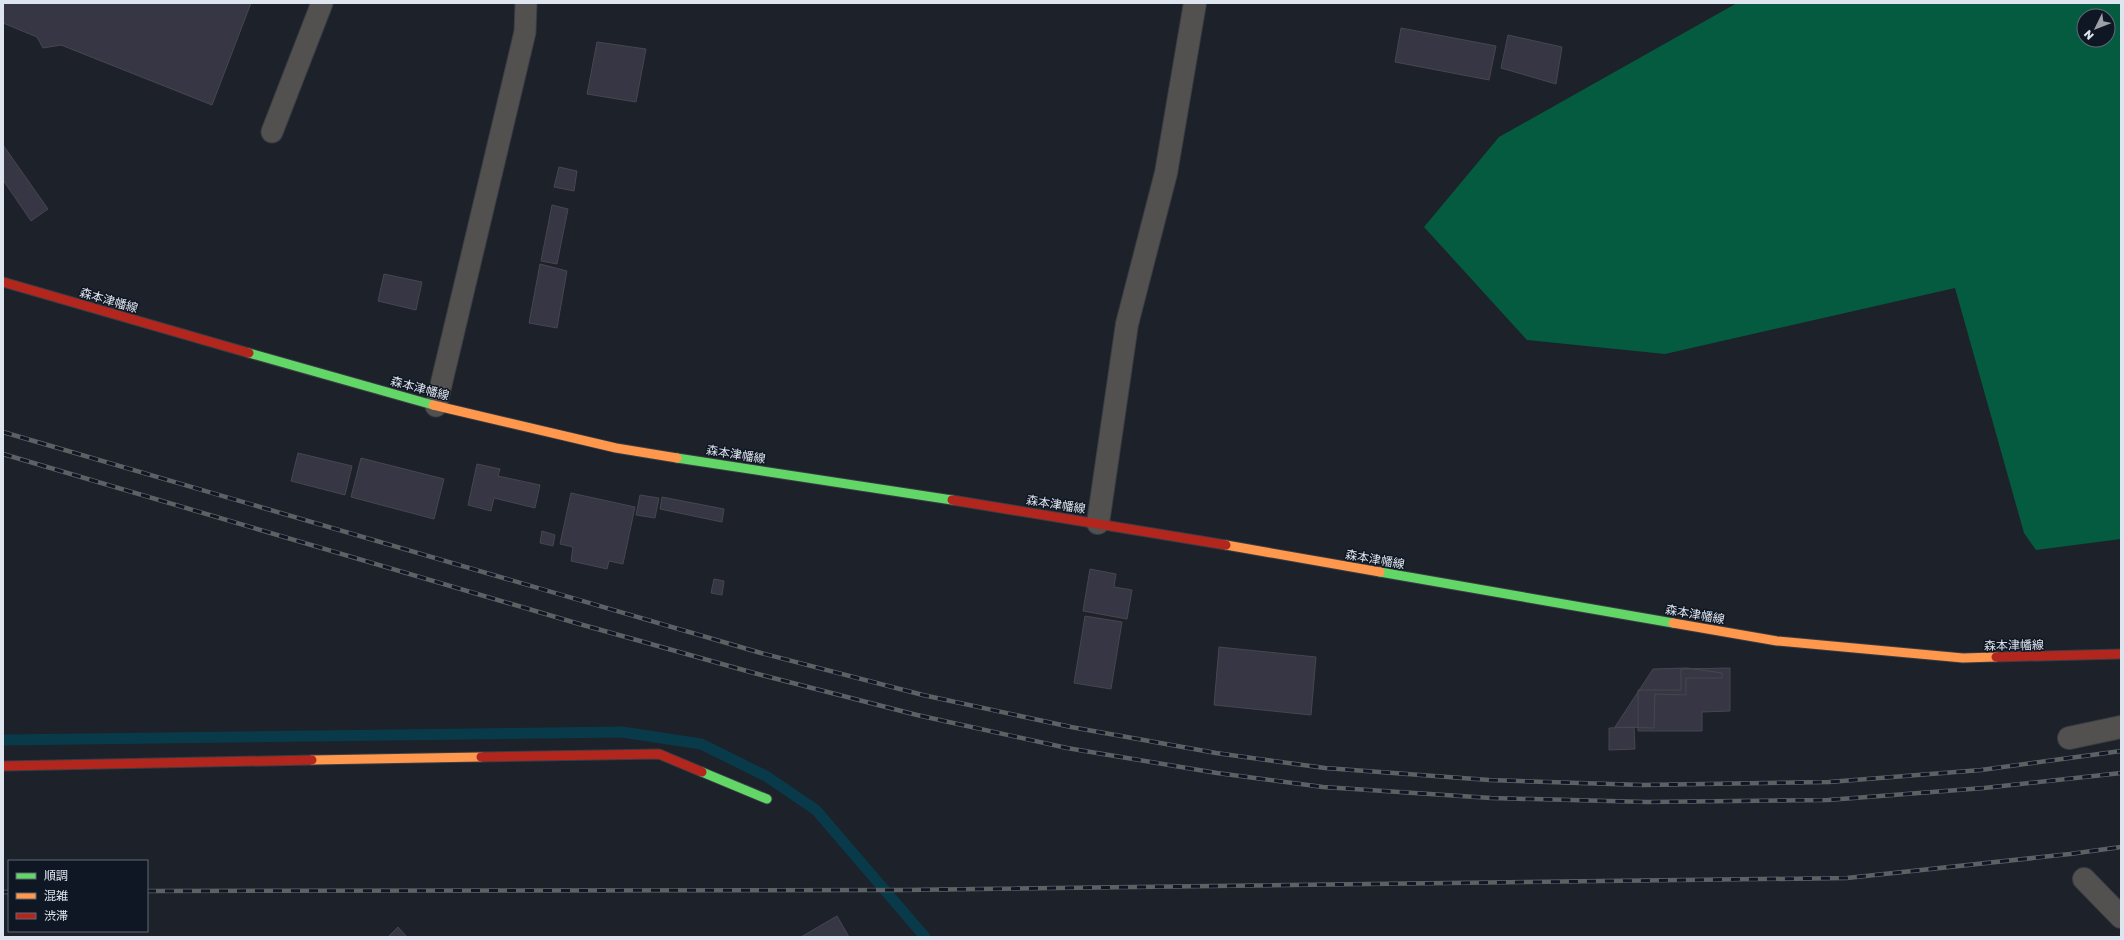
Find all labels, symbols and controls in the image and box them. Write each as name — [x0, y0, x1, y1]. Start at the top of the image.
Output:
north arrow — [2076, 8, 2116, 48]
text: N — [2081, 28, 2096, 43]
street label: 森本津幡線 — [78, 285, 140, 315]
street label: 森本津幡線 — [389, 373, 451, 403]
street label: 森本津幡線 — [705, 442, 767, 466]
street label: 森本津幡線 — [1025, 492, 1087, 516]
street label: 森本津幡線 — [1344, 546, 1406, 572]
street label: 森本津幡線 — [1664, 601, 1726, 627]
street label: 森本津幡線 — [1984, 637, 2044, 653]
legend — [8, 860, 148, 932]
text: 順調 — [44, 868, 68, 883]
text: 混雑 — [44, 888, 68, 903]
text: 渋滞 — [44, 908, 68, 923]

